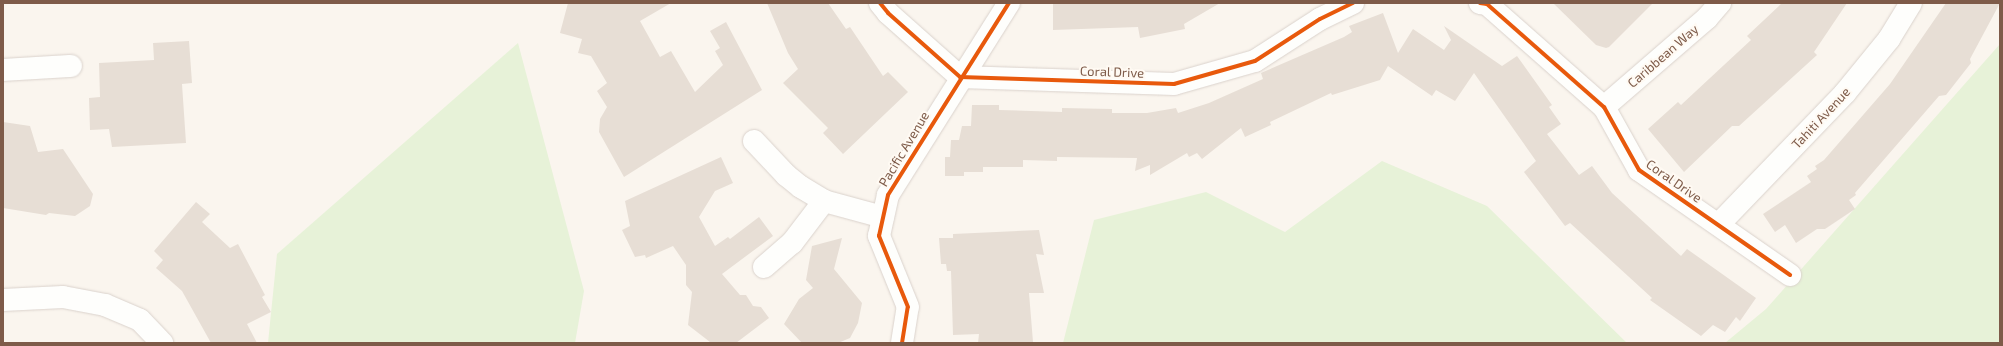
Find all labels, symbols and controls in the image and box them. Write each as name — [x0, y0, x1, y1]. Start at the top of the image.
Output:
street label: Caribbean Way — [1624, 21, 1702, 91]
street label: Coral Drive — [1079, 63, 1145, 81]
street label: Tahiti Avenue — [1788, 84, 1854, 152]
street label: Pacific Avenue — [875, 109, 933, 189]
street label: Coral Drive — [1643, 156, 1705, 206]

